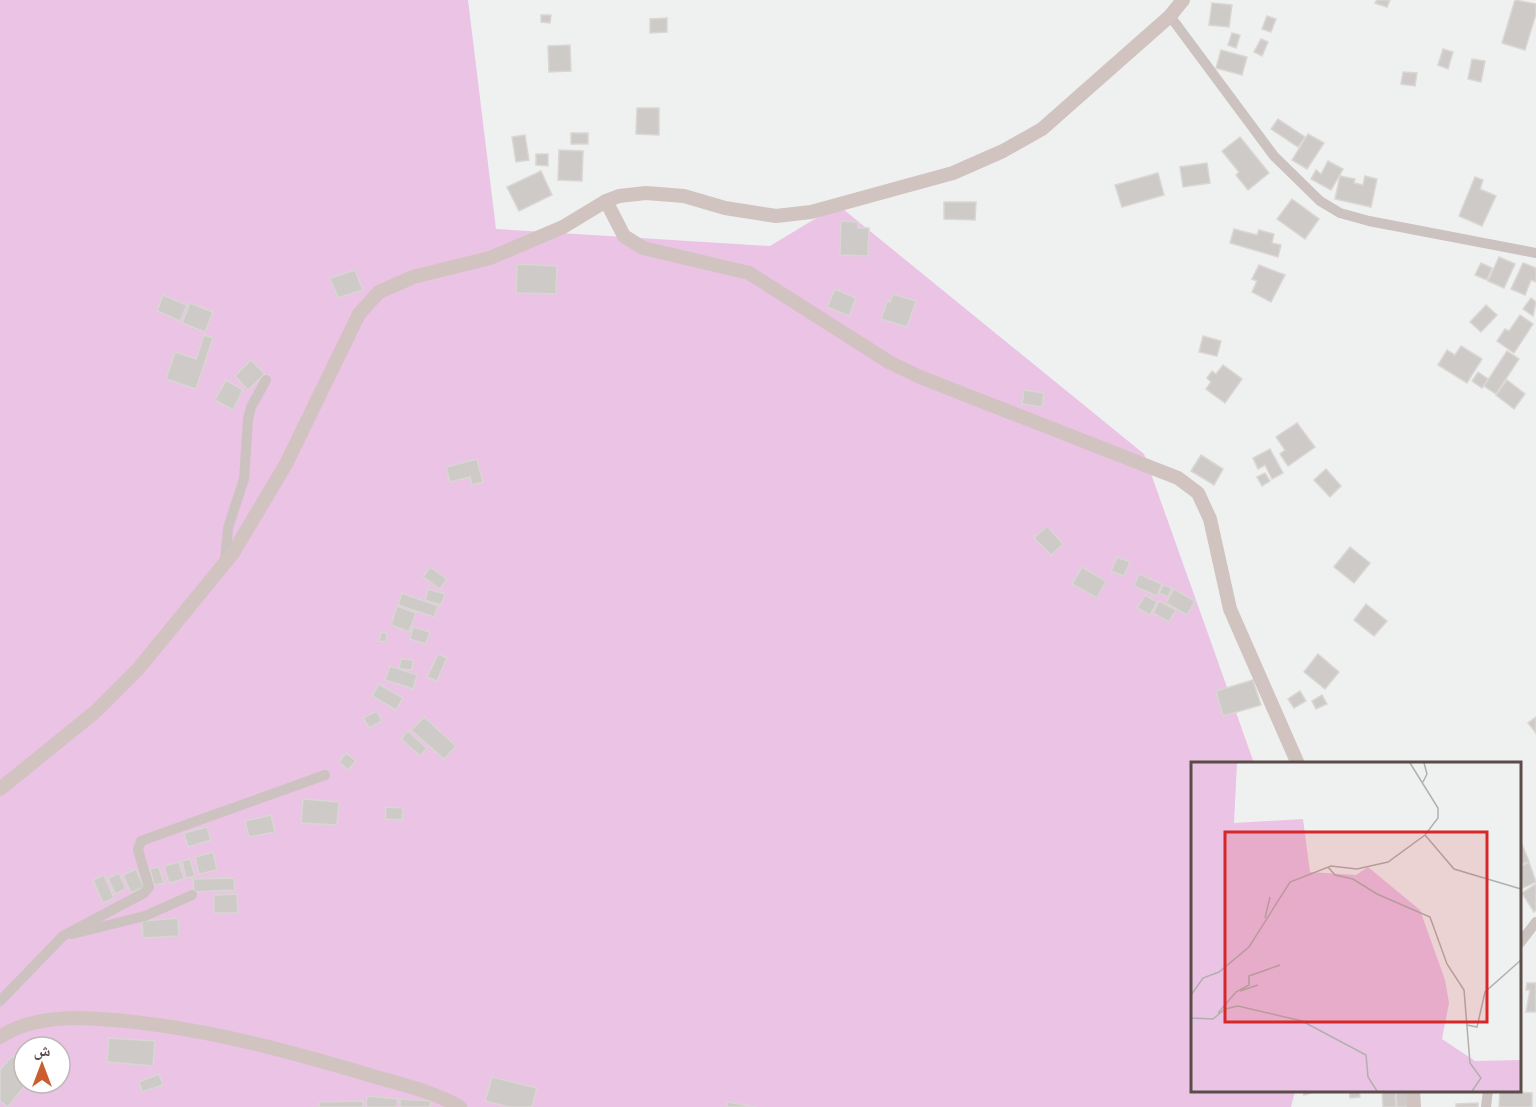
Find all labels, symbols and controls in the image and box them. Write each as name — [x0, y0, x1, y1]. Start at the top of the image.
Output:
inset map — [1191, 762, 1521, 1092]
north arrow — [12, 1035, 72, 1095]
text: ش — [34, 1039, 51, 1061]

